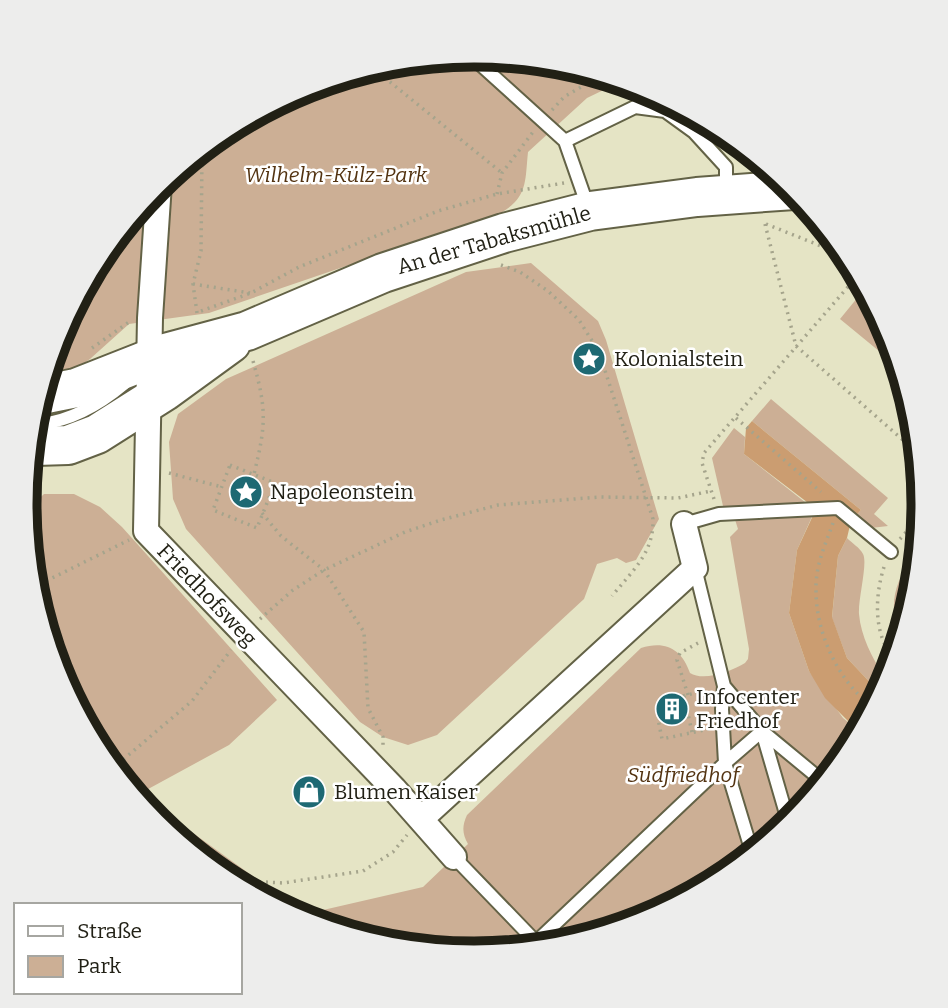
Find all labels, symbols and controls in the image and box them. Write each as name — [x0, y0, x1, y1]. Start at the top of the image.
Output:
park label: Wilhelm-Külz-Park — [245, 162, 428, 188]
street label: An der Tabaksmühle — [394, 200, 594, 280]
place icon: Kolonialstein — [570, 340, 608, 378]
place label: Kolonialstein — [614, 346, 743, 372]
place icon: Napoleonstein — [227, 473, 265, 511]
place label: Napoleonstein — [270, 479, 414, 505]
street label: Friedhofsweg — [152, 538, 263, 652]
place label: Infocenter Friedhof — [696, 684, 799, 734]
building icon: Infocenter Friedhof — [653, 690, 691, 728]
park label: Südfriedhof — [627, 762, 742, 788]
shop icon: Blumen Kaiser — [290, 773, 328, 811]
place label: Blumen Kaiser — [334, 779, 478, 805]
legend — [14, 903, 242, 994]
text: Straße — [77, 918, 142, 944]
text: Park — [77, 953, 121, 979]

